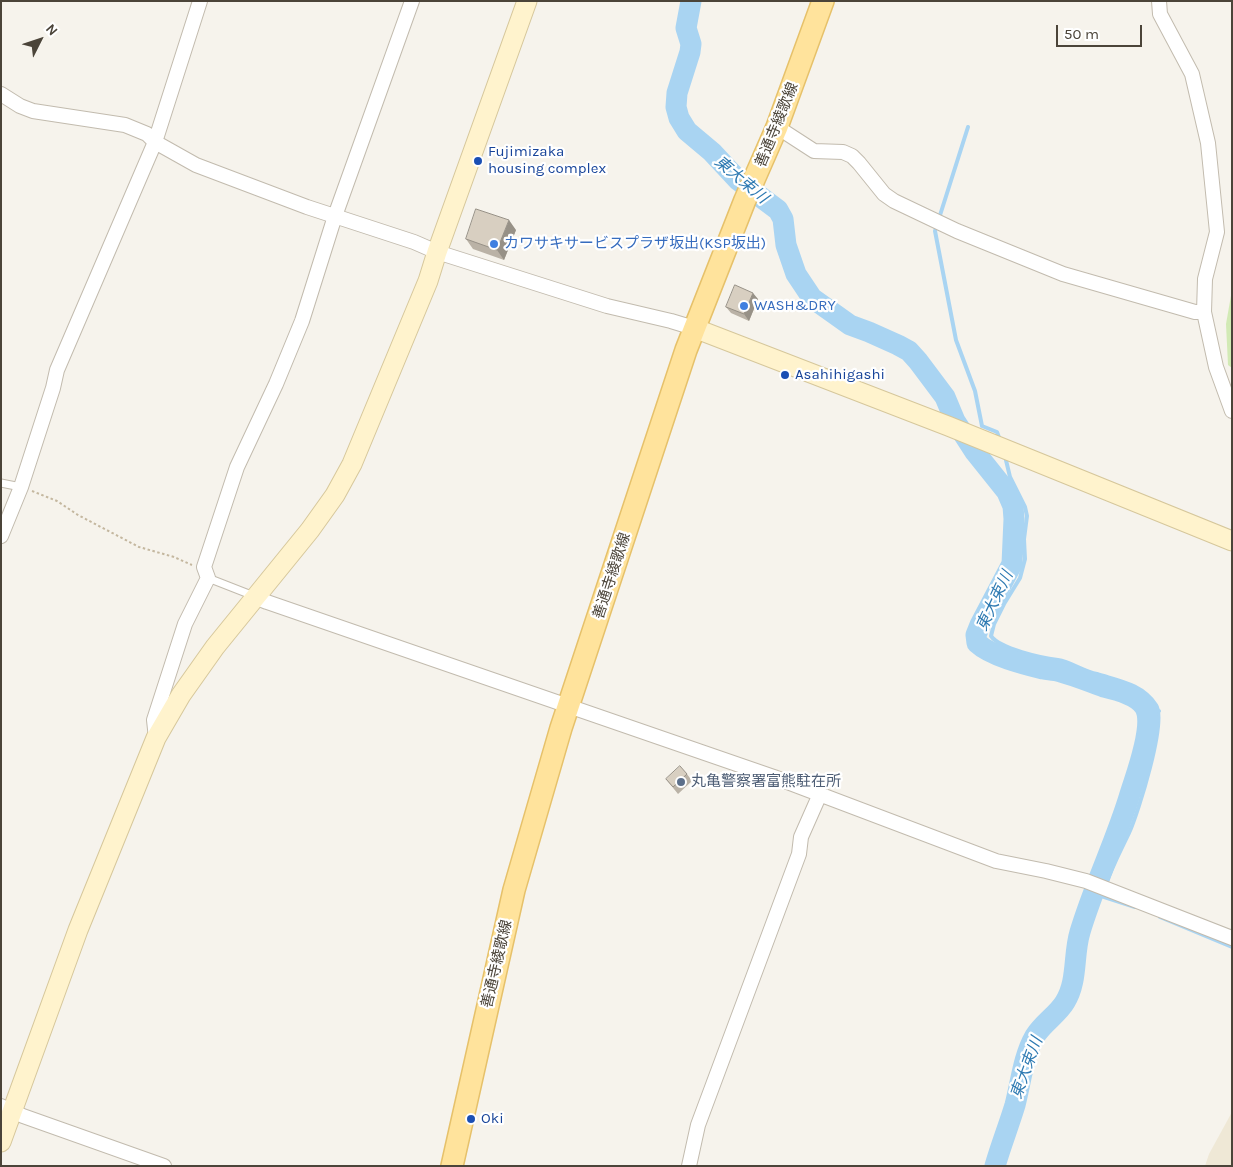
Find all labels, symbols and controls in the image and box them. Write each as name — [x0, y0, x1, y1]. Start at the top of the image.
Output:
north arrow — [15, 15, 65, 65]
scale bar — [1058, 15, 1144, 47]
text: N — [42, 20, 61, 39]
text: 50 m — [1064, 25, 1099, 43]
street label: 善通寺綾歌線 — [752, 80, 802, 170]
place label: Fujimizaka housing complex — [488, 143, 606, 178]
water label: 東大束川 — [710, 152, 772, 208]
marker: Fujimizaka housing complex — [472, 155, 484, 167]
place label: カワサキサービスプラザ坂出(KSP坂出) — [504, 235, 766, 253]
marker: カワサキサービスプラザ坂出(KSP坂出) — [488, 238, 500, 250]
place label: WASH&DRY — [754, 297, 836, 315]
marker: WASH&DRY — [738, 300, 750, 312]
place label: Asahihigashi — [795, 366, 885, 384]
marker: Asahihigashi — [779, 369, 791, 381]
street label: 善通寺綾歌線 — [590, 530, 634, 622]
water label: 東大束川 — [973, 568, 1017, 634]
place label: 丸亀警察署富熊駐在所 — [691, 773, 841, 791]
marker: 丸亀警察署富熊駐在所 — [675, 776, 687, 788]
street label: 善通寺綾歌線 — [478, 918, 516, 1010]
water label: 東大束川 — [1007, 1035, 1047, 1101]
place label: Oki — [481, 1110, 504, 1128]
marker: Oki — [465, 1113, 477, 1125]

